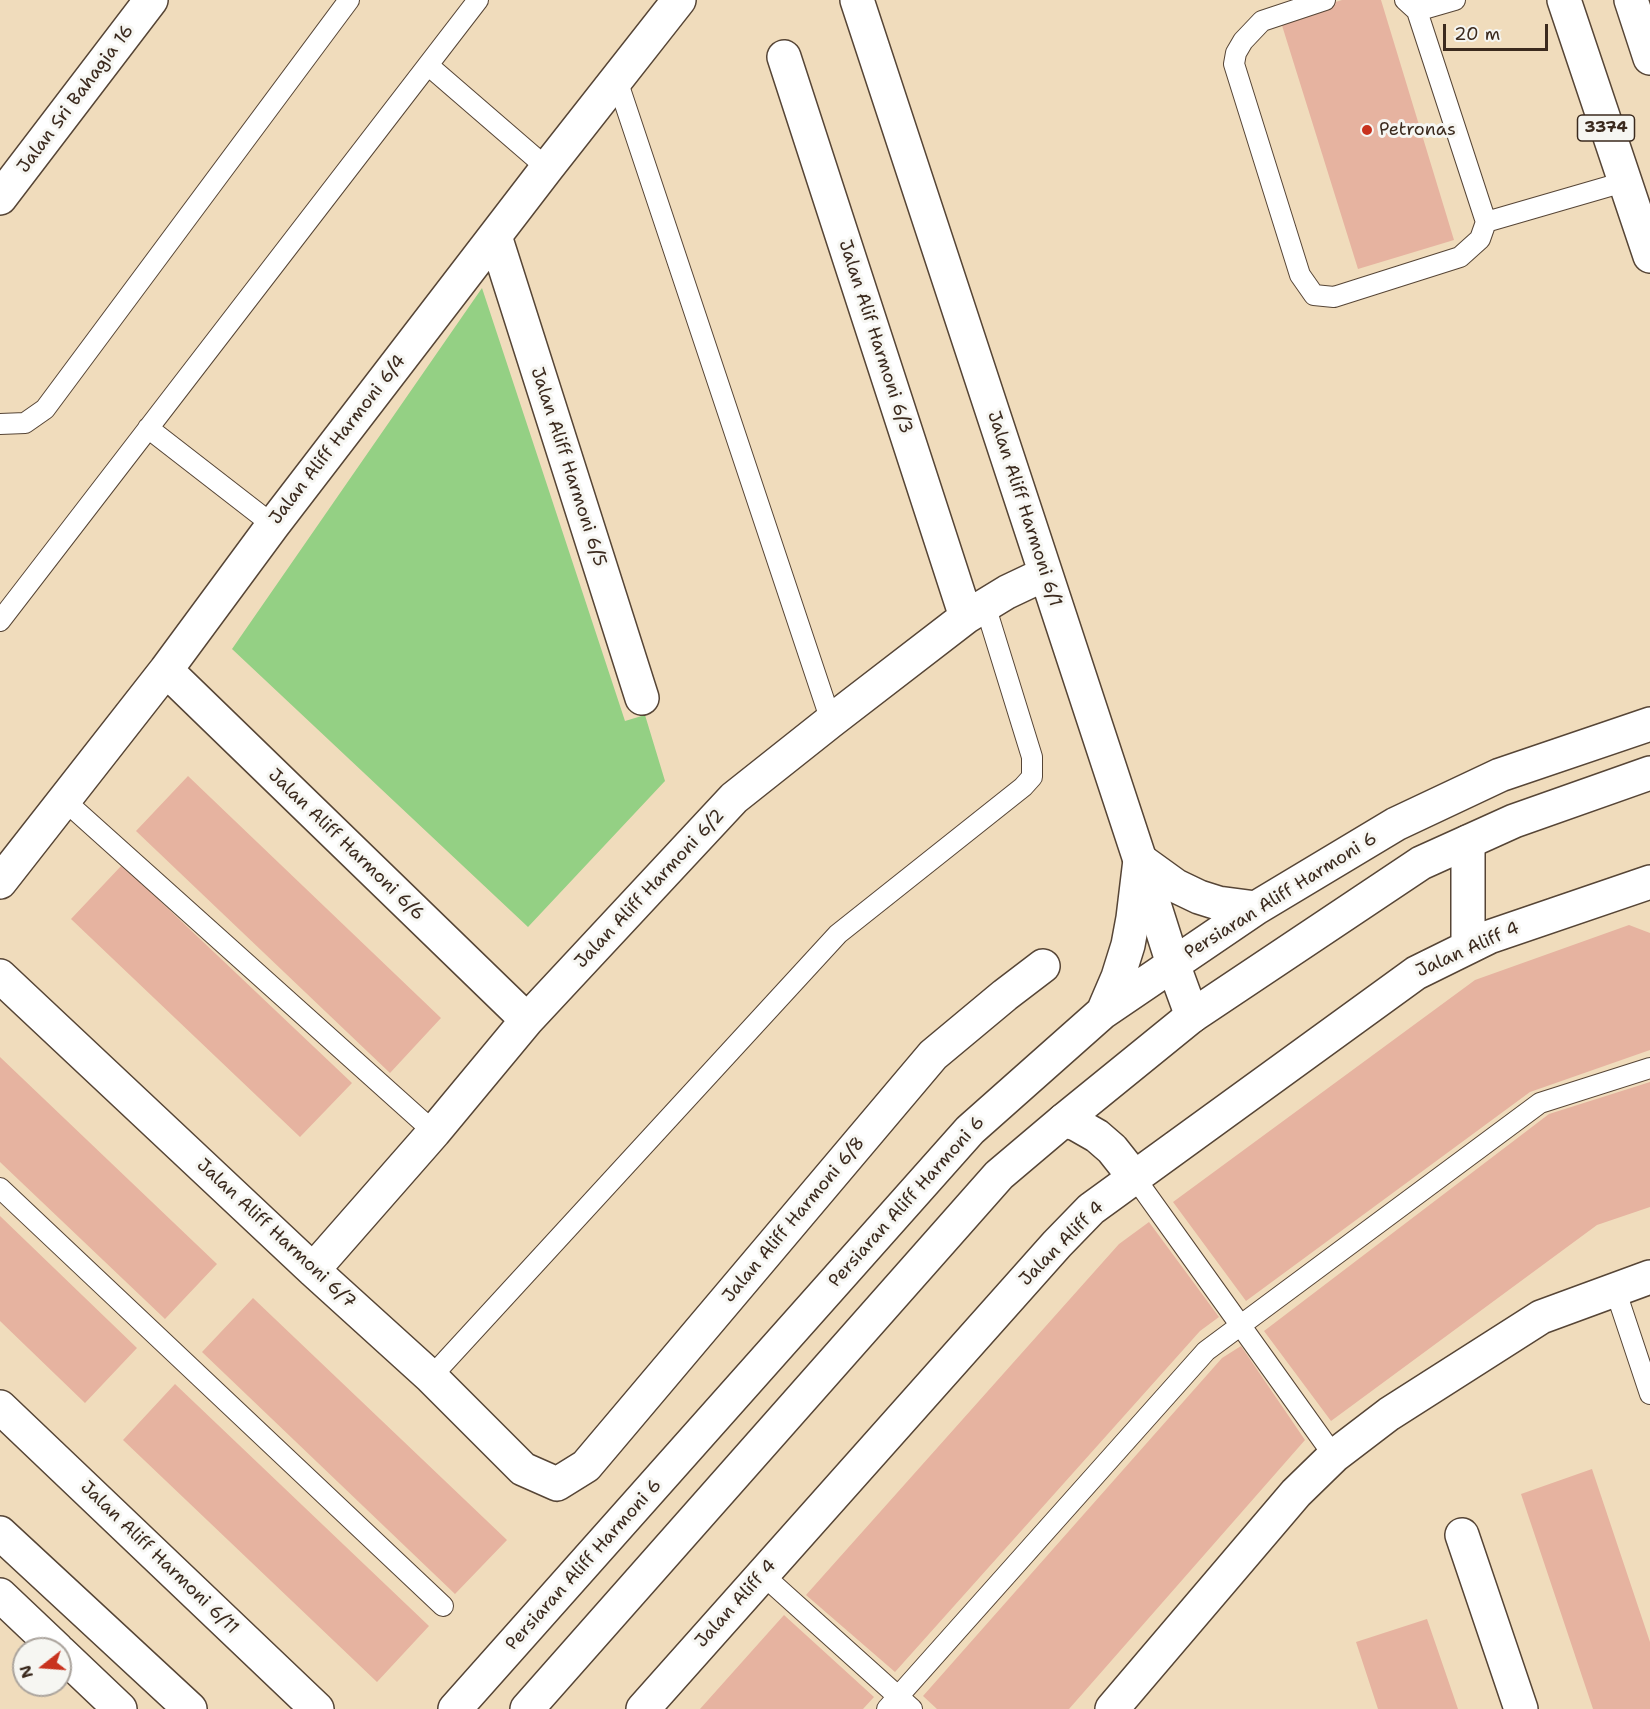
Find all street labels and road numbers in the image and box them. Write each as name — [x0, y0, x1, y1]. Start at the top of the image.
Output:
street label: Jalan Sri Bahagia 16 — [13, 21, 139, 177]
road number: 3374 — [1578, 115, 1634, 141]
street label: Jalan Alif Harmoni 6/3 — [833, 237, 917, 437]
street label: Jalan Aliff Harmoni 6/4 — [265, 351, 411, 529]
street label: Jalan Aliff Harmoni 6/5 — [526, 365, 610, 569]
street label: Jalan Aliff Harmoni 6/1 — [982, 408, 1066, 610]
street label: Jalan Aliff Harmoni 6/6 — [263, 765, 429, 925]
street label: Jalan Aliff Harmoni 6/2 — [571, 805, 729, 973]
street label: Persiaran Aliff Harmoni 6 — [1181, 828, 1381, 964]
street label: Jalan Aliff 4 — [1413, 918, 1523, 982]
street label: Persiaran Aliff Harmoni 6 — [824, 1112, 990, 1292]
street label: Jalan Aliff Harmoni 6/8 — [718, 1133, 870, 1307]
street label: Jalan Aliff Harmoni 6/7 — [192, 1155, 360, 1313]
street label: Jalan Aliff 4 — [1015, 1197, 1109, 1291]
street label: Persiaran Aliff Harmoni 6 — [501, 1475, 667, 1655]
street label: Jalan Aliff Harmoni 6/11 — [75, 1477, 243, 1639]
street label: Jalan Aliff 4 — [691, 1556, 781, 1652]

